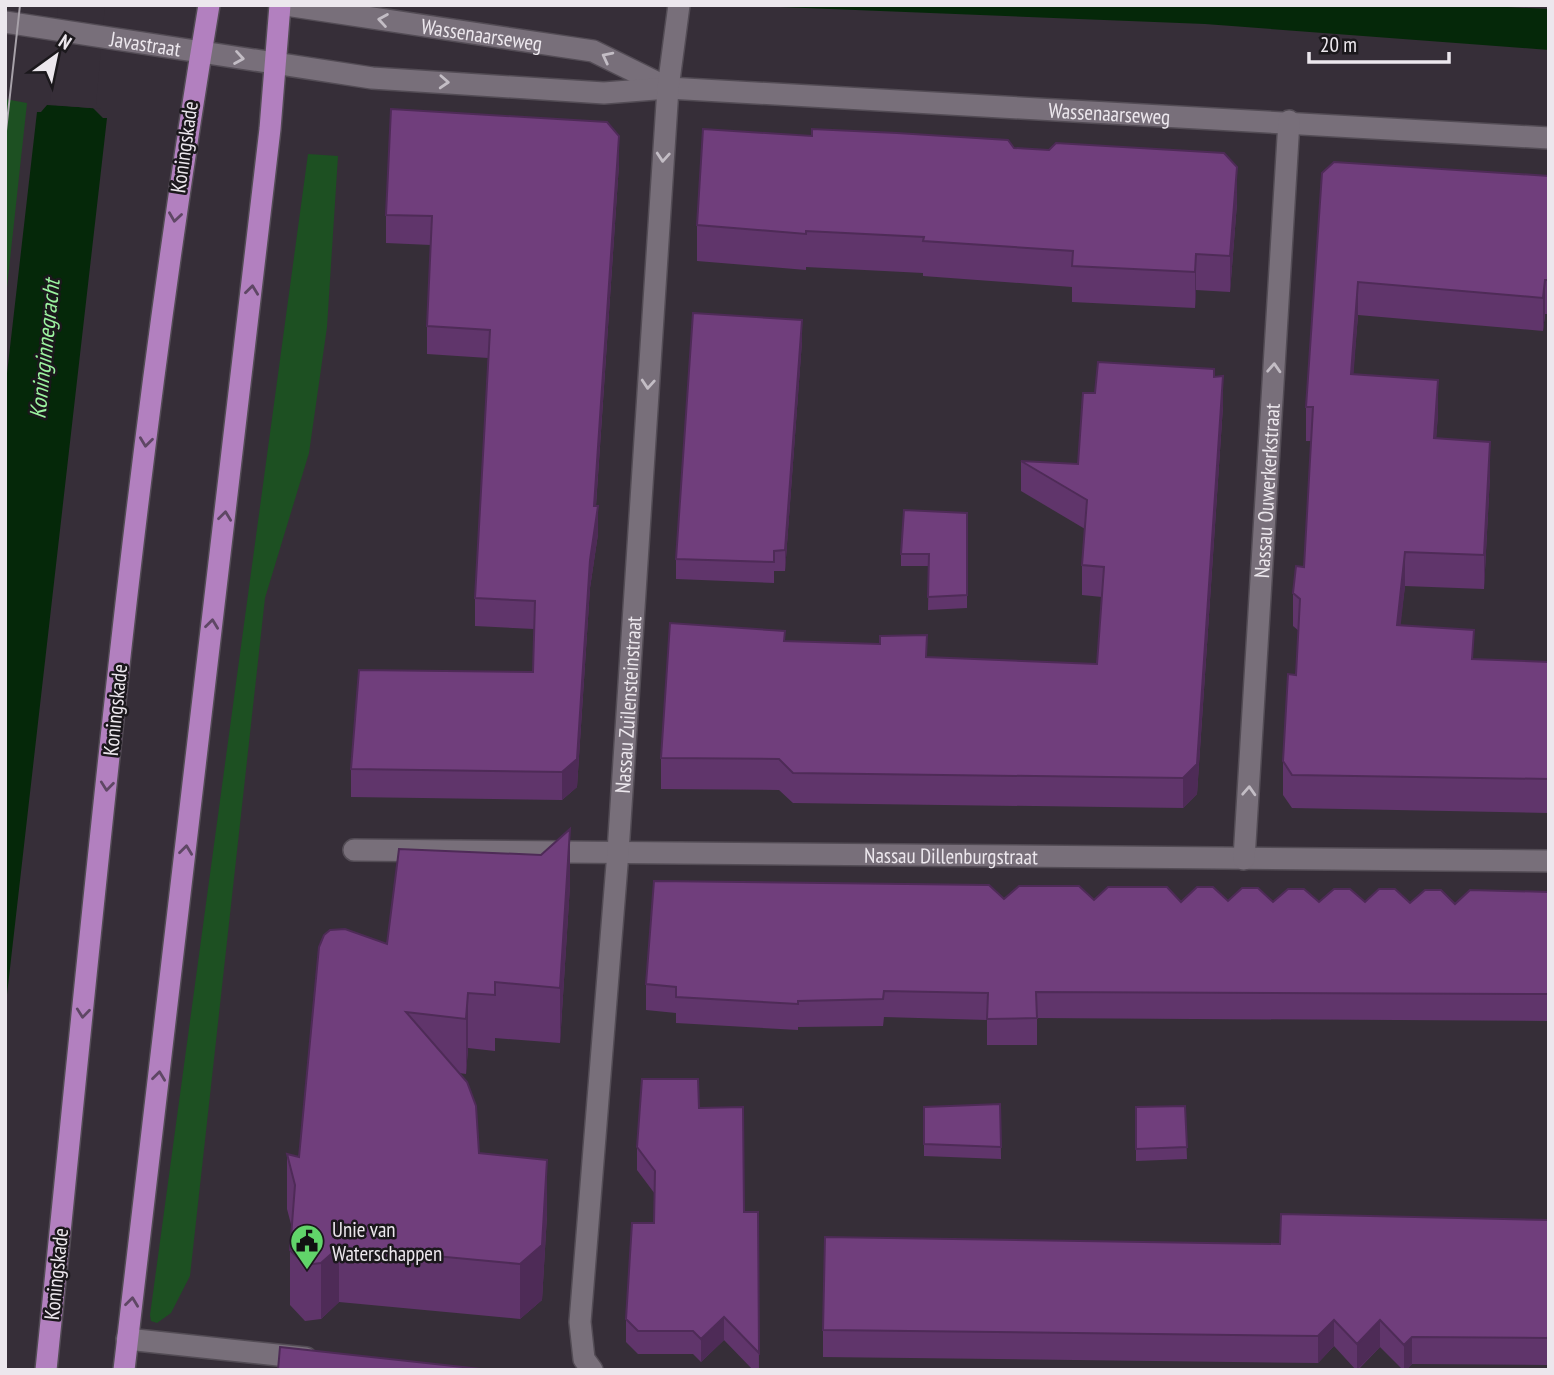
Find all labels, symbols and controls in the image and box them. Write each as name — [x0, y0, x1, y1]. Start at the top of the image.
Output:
street label: Wassenaarseweg — [420, 12, 544, 57]
one-way arrow — [377, 13, 389, 28]
north arrow — [21, 21, 91, 91]
scale bar — [1309, 21, 1449, 65]
street label: Javastraat — [107, 25, 183, 62]
text: N — [54, 29, 76, 55]
text: 20 m — [1320, 31, 1357, 58]
one-way arrow — [233, 51, 245, 66]
one-way arrow — [602, 52, 614, 66]
one-way arrow — [439, 74, 450, 89]
street label: Wassenaarseweg — [1048, 96, 1171, 130]
street label: Koningskade — [164, 100, 204, 194]
one-way arrow — [656, 151, 671, 162]
one-way arrow — [167, 211, 182, 223]
water label: Koninginnegracht — [22, 275, 66, 420]
one-way arrow — [244, 284, 259, 296]
one-way arrow — [1266, 362, 1281, 373]
one-way arrow — [641, 378, 656, 389]
street label: Nassau Ouwerkerkstraat — [1248, 402, 1285, 579]
one-way arrow — [139, 437, 154, 448]
one-way arrow — [218, 510, 233, 522]
street label: Nassau Zuilensteinstraat — [608, 615, 647, 794]
one-way arrow — [205, 618, 220, 630]
street label: Koningskade — [97, 663, 133, 757]
one-way arrow — [99, 780, 114, 792]
one-way arrow — [1241, 785, 1256, 796]
street label: Nassau Dillenburgstraat — [864, 841, 1038, 870]
one-way arrow — [178, 844, 193, 856]
one-way arrow — [76, 1007, 91, 1018]
one-way arrow — [151, 1070, 166, 1082]
place label: Unie van Waterschappen — [332, 1216, 442, 1267]
public building icon: Unie van Waterschappen — [288, 1222, 326, 1271]
street label: Koningskade — [38, 1227, 74, 1321]
one-way arrow — [124, 1296, 139, 1308]

